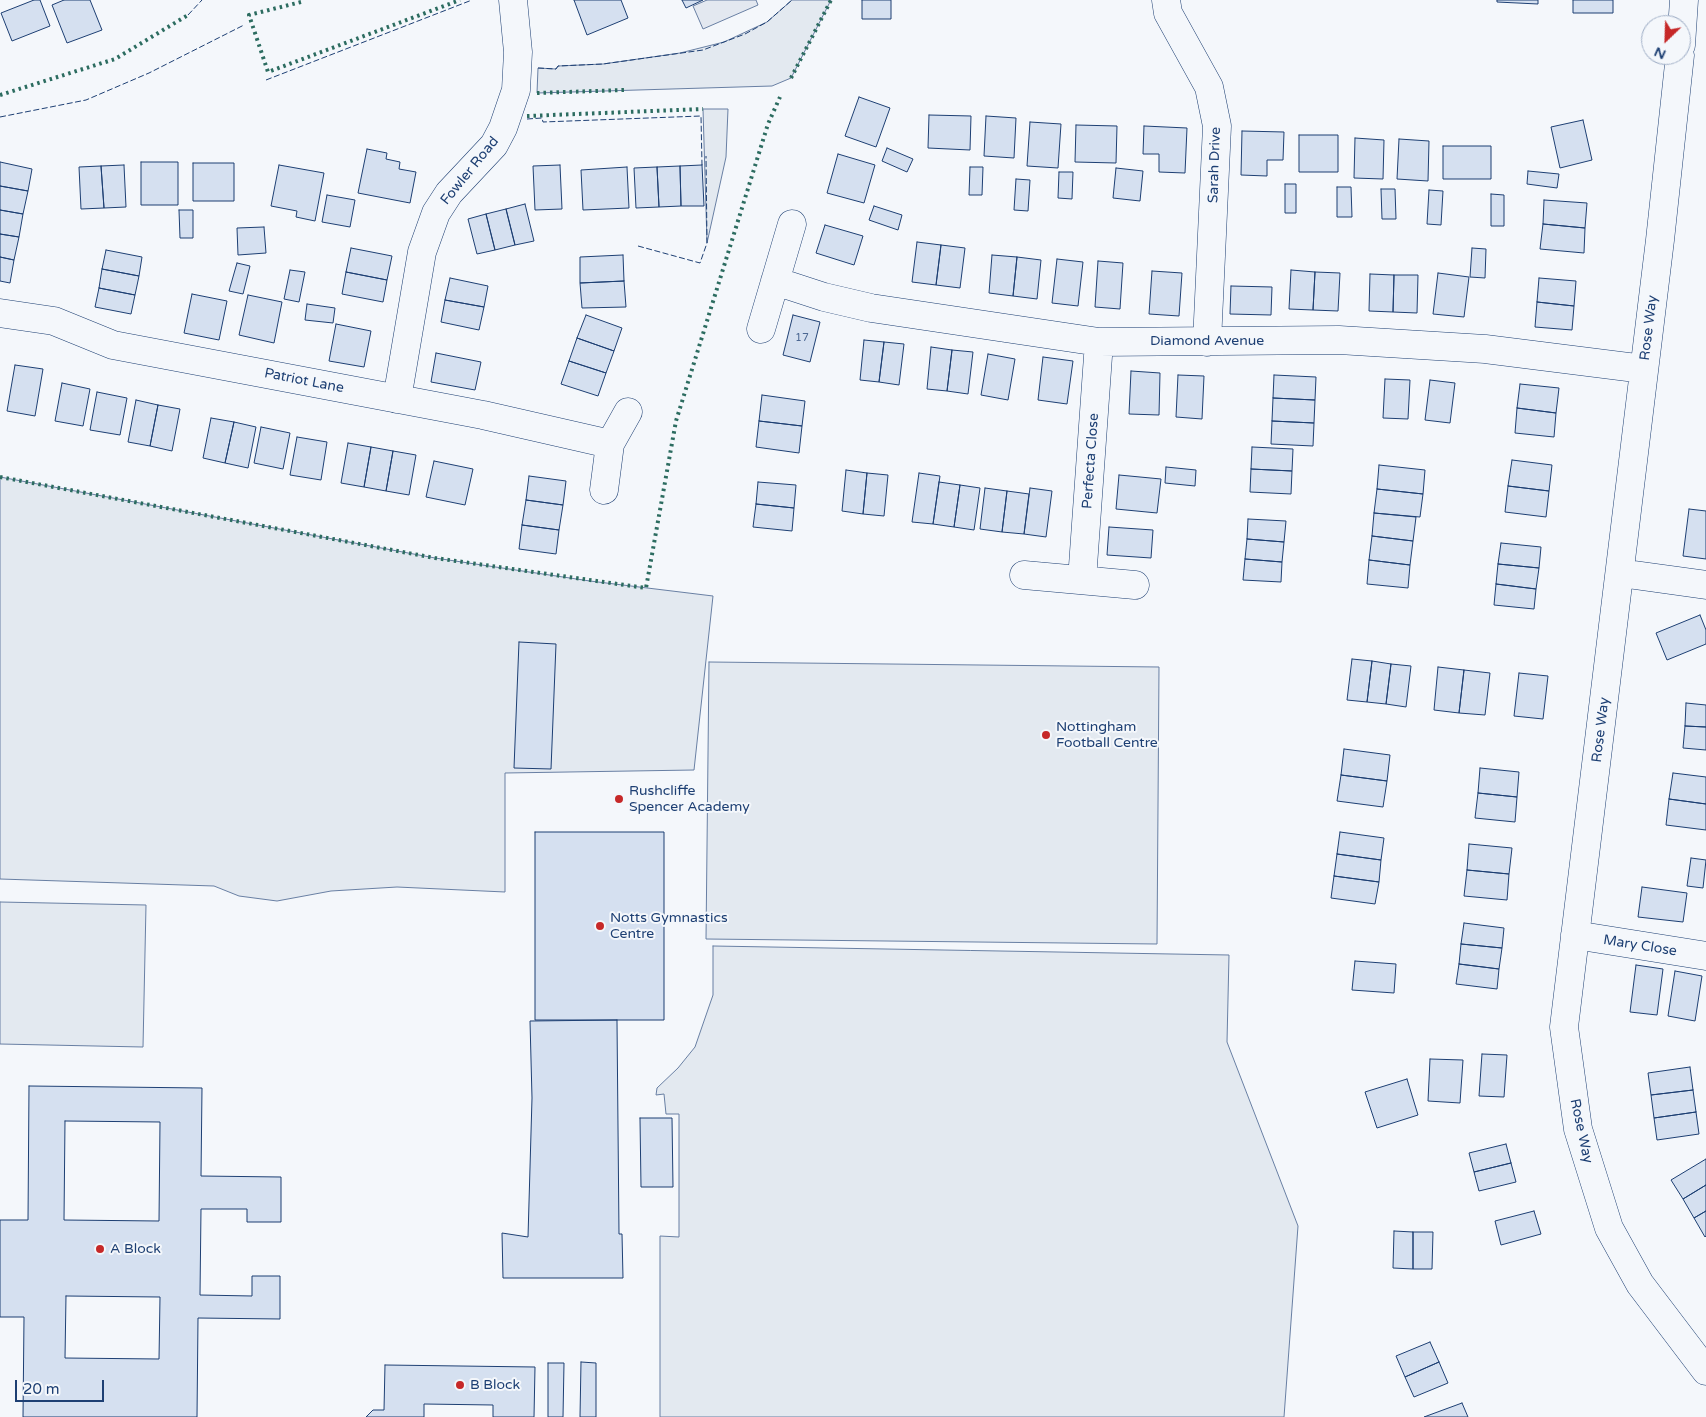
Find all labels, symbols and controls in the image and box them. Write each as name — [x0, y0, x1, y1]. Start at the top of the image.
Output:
north arrow — [1641, 15, 1691, 65]
text: N — [1652, 43, 1669, 63]
street label: Sarah Drive — [1205, 127, 1225, 203]
street label: Fowler Road — [437, 133, 503, 209]
street label: Rose Way — [1637, 294, 1661, 362]
house number: 17 — [795, 331, 809, 345]
street label: Diamond Avenue — [1150, 333, 1264, 349]
street label: Patriot Lane — [263, 365, 345, 397]
street label: Perfecta Close — [1079, 413, 1103, 509]
street label: Rose Way — [1589, 696, 1613, 764]
place label: Nottingham Football Centre — [1056, 719, 1158, 752]
marker: Nottingham Football Centre — [1040, 729, 1052, 741]
place label: Rushcliffe Spencer Academy — [629, 783, 750, 816]
marker: Rushcliffe Spencer Academy — [613, 793, 625, 805]
place label: Notts Gymnastics Centre — [610, 910, 728, 942]
marker: Notts Gymnastics Centre — [594, 920, 606, 932]
street label: Mary Close — [1602, 932, 1678, 960]
street label: Rose Way — [1566, 1097, 1596, 1165]
place label: A Block — [110, 1241, 161, 1257]
marker: A Block — [94, 1243, 106, 1255]
scale bar — [18, 1370, 106, 1402]
place label: B Block — [470, 1377, 520, 1393]
marker: B Block — [454, 1379, 466, 1391]
text: 20 m — [23, 1380, 60, 1398]

